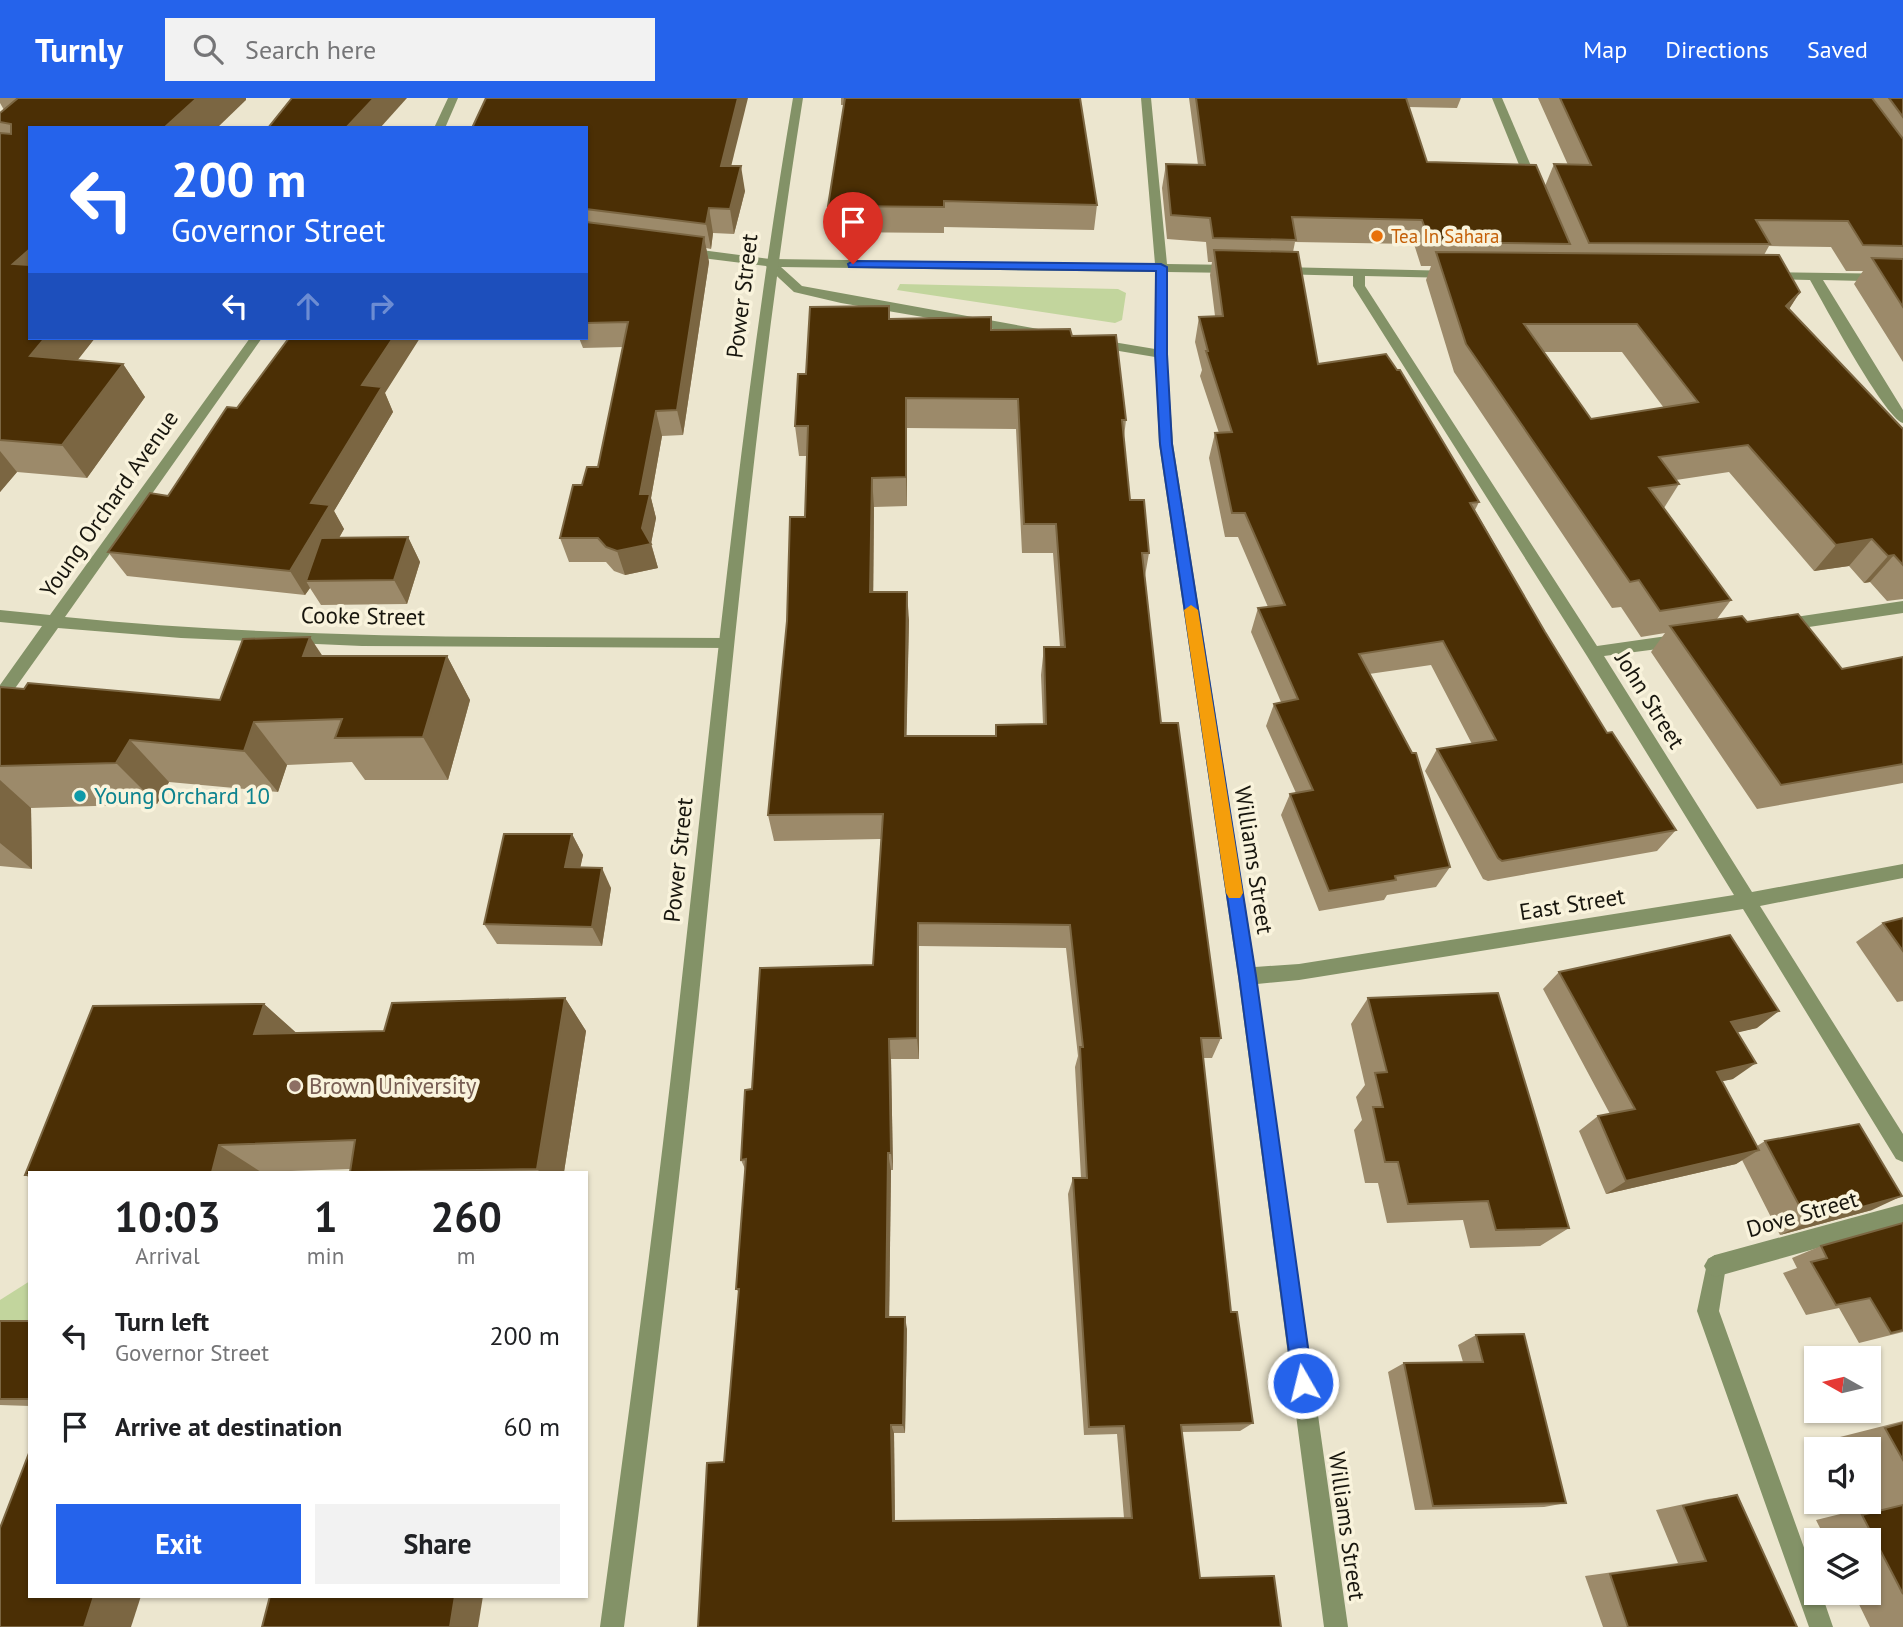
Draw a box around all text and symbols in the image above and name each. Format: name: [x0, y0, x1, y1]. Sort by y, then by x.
search box: [165, 18, 655, 81]
text: Turnly: [35, 28, 123, 71]
icon: search: [189, 30, 227, 68]
text: Search here: [245, 33, 376, 66]
text: Map: [1583, 34, 1627, 65]
text: Directions: [1665, 34, 1769, 65]
text: Saved: [1807, 34, 1868, 65]
text: 200 m: [171, 147, 306, 211]
icon: left: [56, 154, 147, 245]
pin: [823, 192, 883, 264]
icon: arrive: [834, 203, 872, 241]
text: Governor Street: [171, 209, 385, 251]
place label: Tea In Sahara: [1391, 224, 1499, 248]
marker: Tea In Sahara: [1369, 228, 1385, 244]
street label: Power Street: [719, 232, 764, 360]
icon: left: [216, 287, 254, 325]
icon: ahead: [289, 287, 327, 325]
icon: right: [362, 287, 400, 325]
street label: Young Orchard Avenue: [33, 404, 184, 603]
street label: Cooke Street: [301, 600, 426, 631]
street label: John Street: [1609, 645, 1692, 754]
place label: Young Orchard 10: [94, 781, 270, 810]
street label: Williams Street: [1228, 784, 1281, 936]
marker: Young Orchard 10: [72, 788, 88, 804]
street label: Power Street: [657, 796, 698, 924]
street label: East Street: [1517, 881, 1627, 926]
place label: Brown University: [309, 1071, 477, 1100]
marker: Brown University: [287, 1078, 303, 1094]
street label: Dove Street: [1743, 1184, 1861, 1243]
text: 10:03: [114, 1189, 221, 1244]
text: 1: [314, 1189, 337, 1244]
text: 260: [430, 1189, 502, 1244]
text: Arrival: [135, 1241, 200, 1270]
text: min: [307, 1241, 344, 1270]
text: m: [457, 1241, 475, 1270]
text: Turn left: [115, 1305, 209, 1338]
icon: left: [56, 1317, 94, 1355]
text: 200 m: [489, 1319, 560, 1352]
text: Governor Street: [115, 1338, 269, 1367]
position arrow: [1266, 1346, 1340, 1420]
north arrow: [1804, 1346, 1881, 1423]
map controls: [1804, 1346, 1881, 1605]
icon: arrive: [56, 1408, 94, 1446]
text: Arrive at destination: [115, 1410, 342, 1443]
text: 60 m: [504, 1410, 560, 1443]
button: sound: [1804, 1437, 1881, 1514]
street label: Williams Street: [1323, 1450, 1372, 1602]
button: Exit: [56, 1504, 301, 1584]
button: Share: [315, 1504, 560, 1584]
button: layers: [1804, 1528, 1881, 1605]

